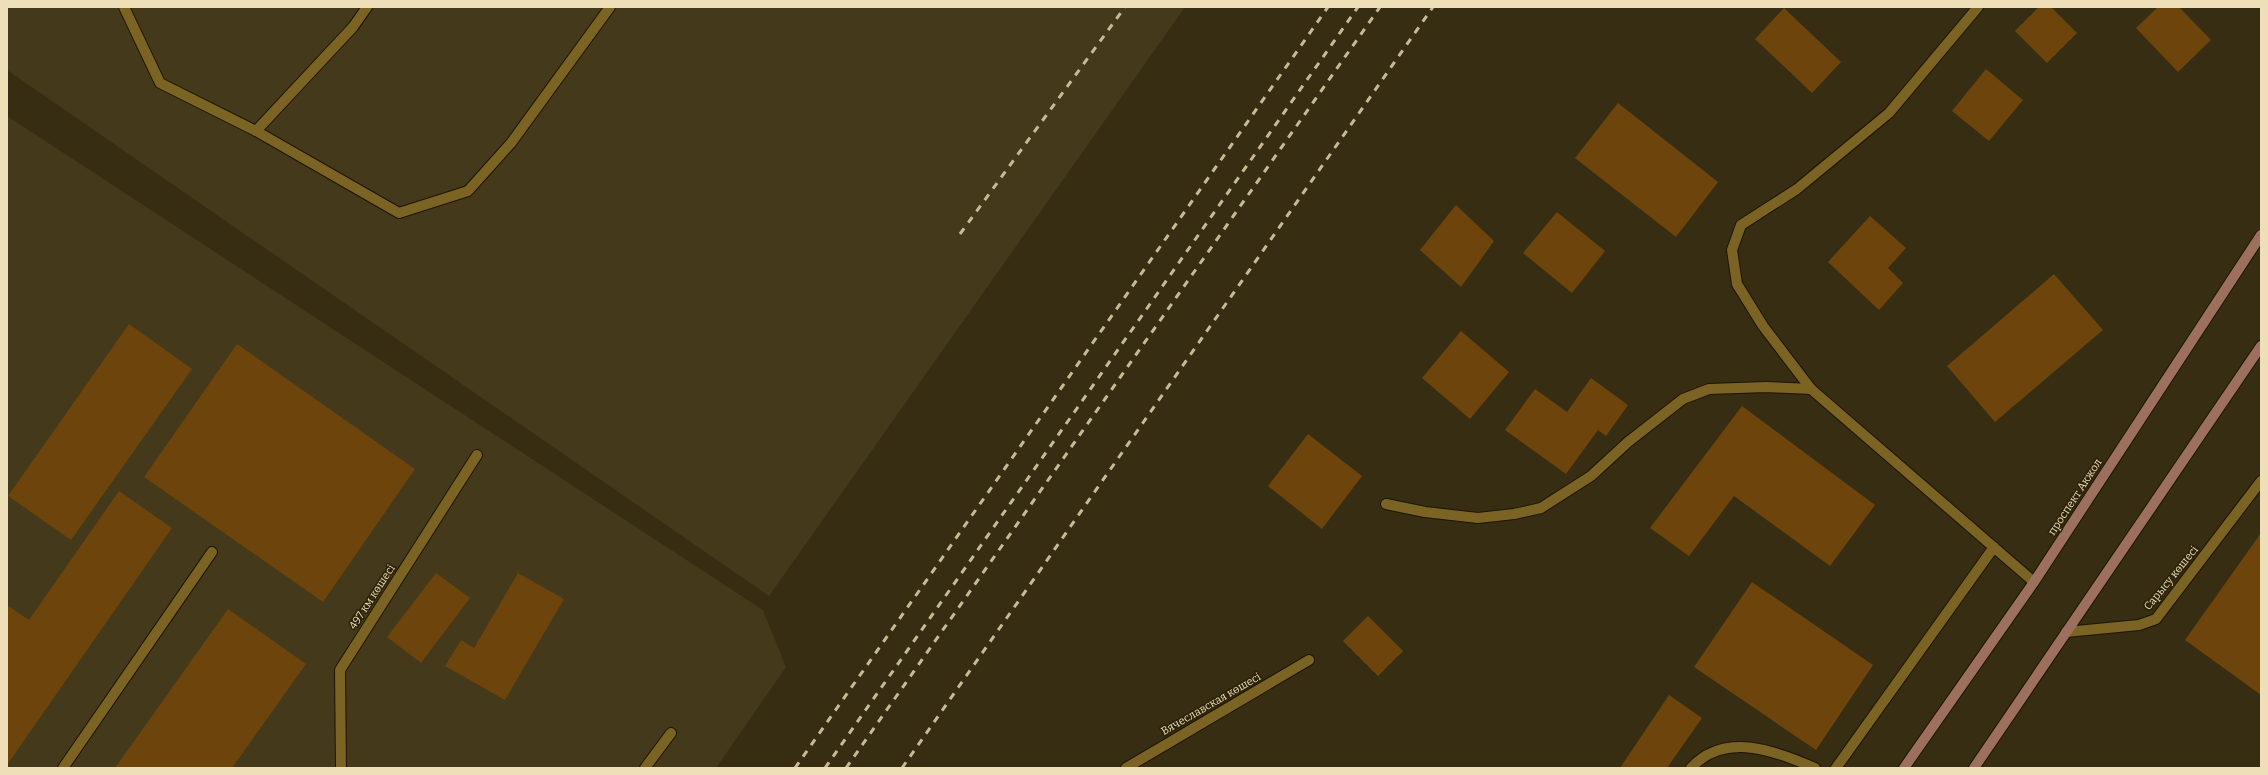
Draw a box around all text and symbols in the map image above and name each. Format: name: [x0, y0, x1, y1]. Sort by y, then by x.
street label: проспект Акжол: [2045, 456, 2105, 538]
street label: Сарысу көшесі: [2141, 543, 2201, 613]
street label: 497 км көшесі: [346, 562, 398, 632]
street label: Вячеславская көшесі: [1159, 670, 1264, 738]

